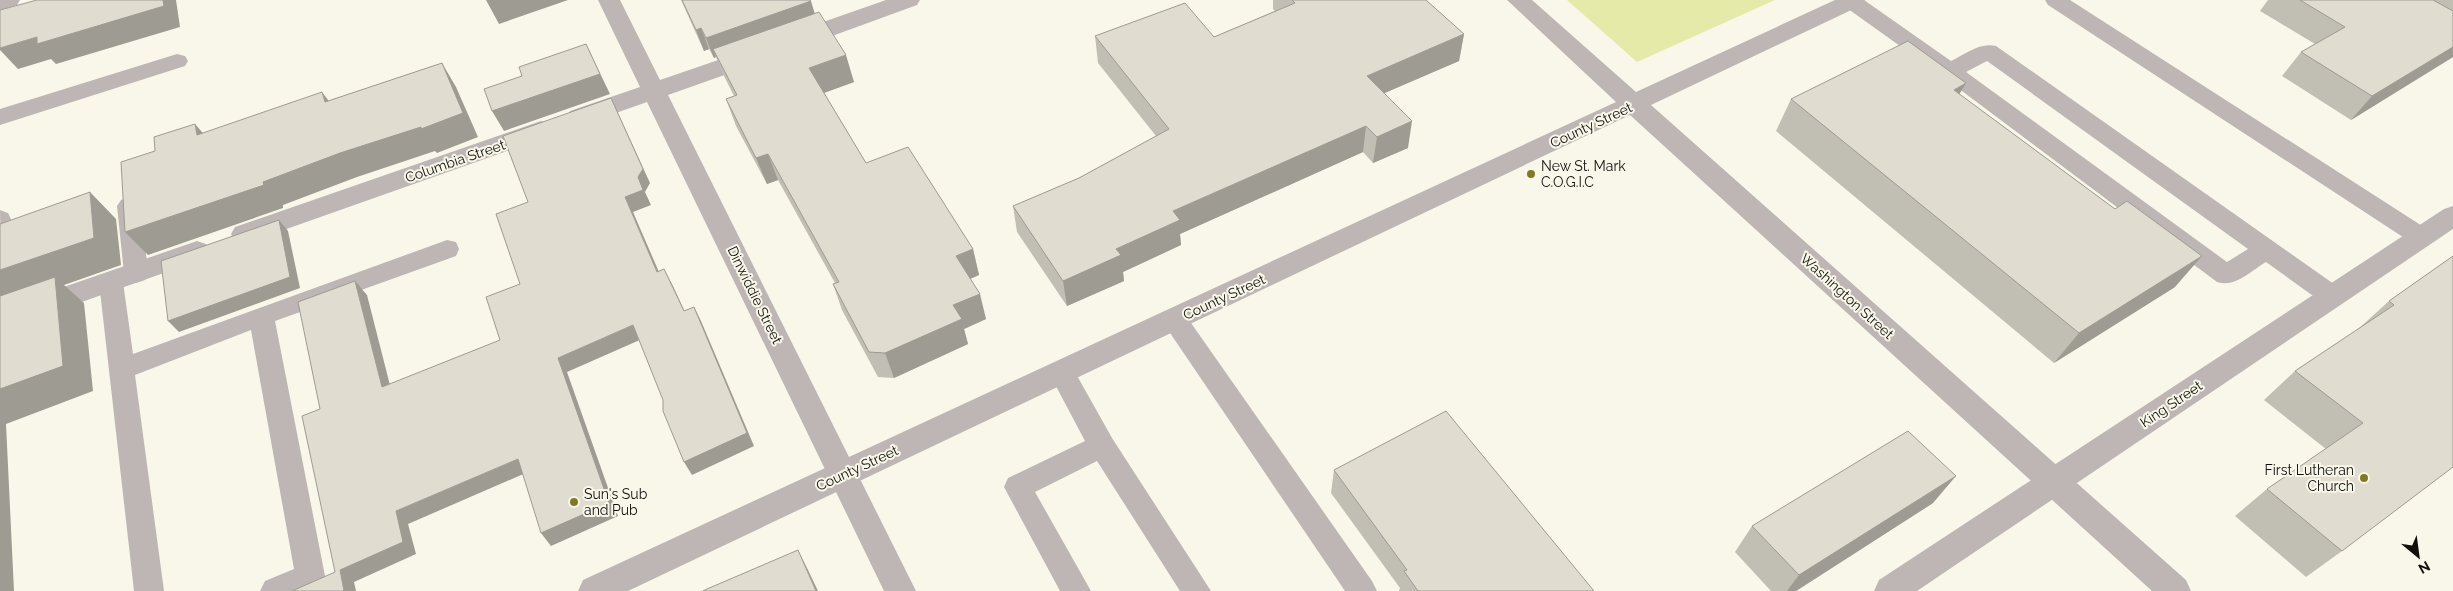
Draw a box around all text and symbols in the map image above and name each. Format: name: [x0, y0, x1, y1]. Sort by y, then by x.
street label: County Street: [1547, 99, 1635, 151]
street label: Columbia Street: [403, 136, 507, 186]
place label: New St. Mark C.O.G.I.C: [1541, 158, 1626, 190]
marker: New St. Mark C.O.G.I.C: [1525, 168, 1537, 180]
street label: Dinwiddie Street: [724, 244, 786, 347]
street label: Washington Street: [1797, 250, 1897, 342]
street label: County Street: [1180, 271, 1268, 323]
street label: King Street: [2137, 377, 2205, 431]
street label: County Street: [813, 442, 901, 494]
place label: First Lutheran Church: [2265, 462, 2354, 494]
marker: First Lutheran Church: [2358, 472, 2370, 484]
place label: Sun's Sub and Pub: [584, 486, 648, 518]
marker: Sun's Sub and Pub: [568, 496, 580, 508]
north arrow: [2393, 531, 2443, 581]
text: N: [2416, 558, 2433, 577]

